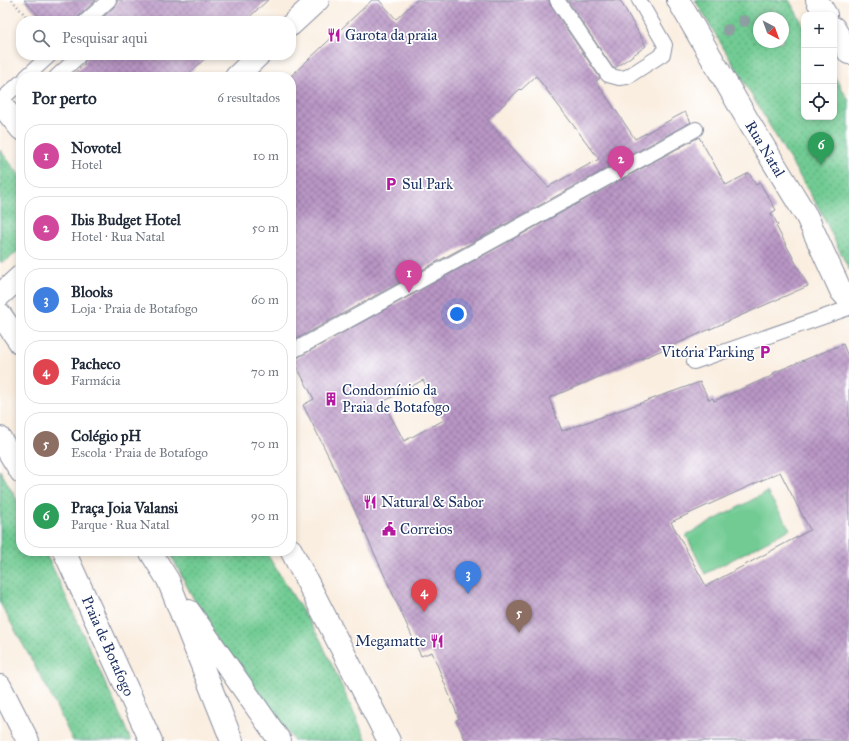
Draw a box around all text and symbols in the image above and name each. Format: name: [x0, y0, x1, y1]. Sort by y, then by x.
north arrow: [753, 12, 789, 48]
map controls: [801, 12, 837, 120]
button: +: [801, 12, 837, 48]
search box: [16, 16, 296, 60]
place label: Garota da praia: [345, 26, 438, 44]
icon: search: [30, 27, 52, 49]
restaurant icon: Garota da praia: [326, 27, 342, 43]
text: Pesquisar aqui: [62, 29, 148, 47]
button: −: [801, 48, 837, 84]
button: locate: [801, 84, 837, 120]
text: Por perto: [32, 88, 97, 109]
text: 6 resultados: [217, 90, 280, 106]
street label: Rua Natal: [741, 118, 789, 181]
pin: 6: [808, 132, 834, 165]
text: Novotel: [71, 139, 121, 157]
pin: 2: [608, 146, 634, 179]
text: 1: [43, 148, 49, 164]
text: 10 m: [253, 148, 279, 164]
text: Hotel: [71, 157, 102, 173]
place label: Sul Park: [402, 175, 453, 193]
parking icon: Sul Park: [383, 176, 399, 192]
text: Ibis Budget Hotel: [71, 211, 181, 229]
text: 2: [43, 220, 49, 236]
text: 50 m: [252, 220, 279, 236]
text: Hotel · Rua Natal: [71, 229, 165, 245]
pin: 1: [396, 260, 422, 293]
text: Blooks: [71, 283, 113, 301]
text: 3: [43, 292, 49, 308]
text: 60 m: [251, 292, 279, 308]
text: Loja · Praia de Botafogo: [71, 301, 198, 317]
your location: [447, 304, 467, 324]
place label: Vitória Parking: [660, 343, 755, 361]
parking icon: Vitória Parking: [757, 344, 773, 360]
text: Pacheco: [71, 355, 121, 373]
text: 4: [42, 364, 50, 380]
text: 70 m: [251, 364, 279, 380]
text: Farmácia: [71, 373, 121, 389]
place label: Condomínio da Praia de Botafogo: [342, 381, 450, 416]
building icon: Condomínio da Praia de Botafogo: [323, 391, 339, 407]
text: Colégio pH: [71, 427, 141, 445]
text: 5: [43, 436, 49, 452]
text: 70 m: [251, 436, 279, 452]
text: Escola · Praia de Botafogo: [71, 445, 208, 461]
place label: Natural & Sabor: [381, 493, 484, 511]
restaurant icon: Natural & Sabor: [362, 494, 378, 510]
text: Praça Joia Valansi: [71, 499, 178, 517]
text: 6: [43, 508, 49, 524]
text: 90 m: [251, 508, 279, 524]
text: Parque · Rua Natal: [71, 517, 170, 533]
place label: Correios: [400, 520, 452, 538]
public building icon: Correios: [381, 521, 397, 537]
pin: 3: [455, 561, 481, 594]
pin: 4: [411, 579, 437, 612]
street label: Praia de Botafogo: [78, 593, 138, 699]
pin: 5: [506, 600, 532, 633]
place label: Megamatte: [355, 632, 426, 650]
restaurant icon: Megamatte: [429, 633, 445, 649]

